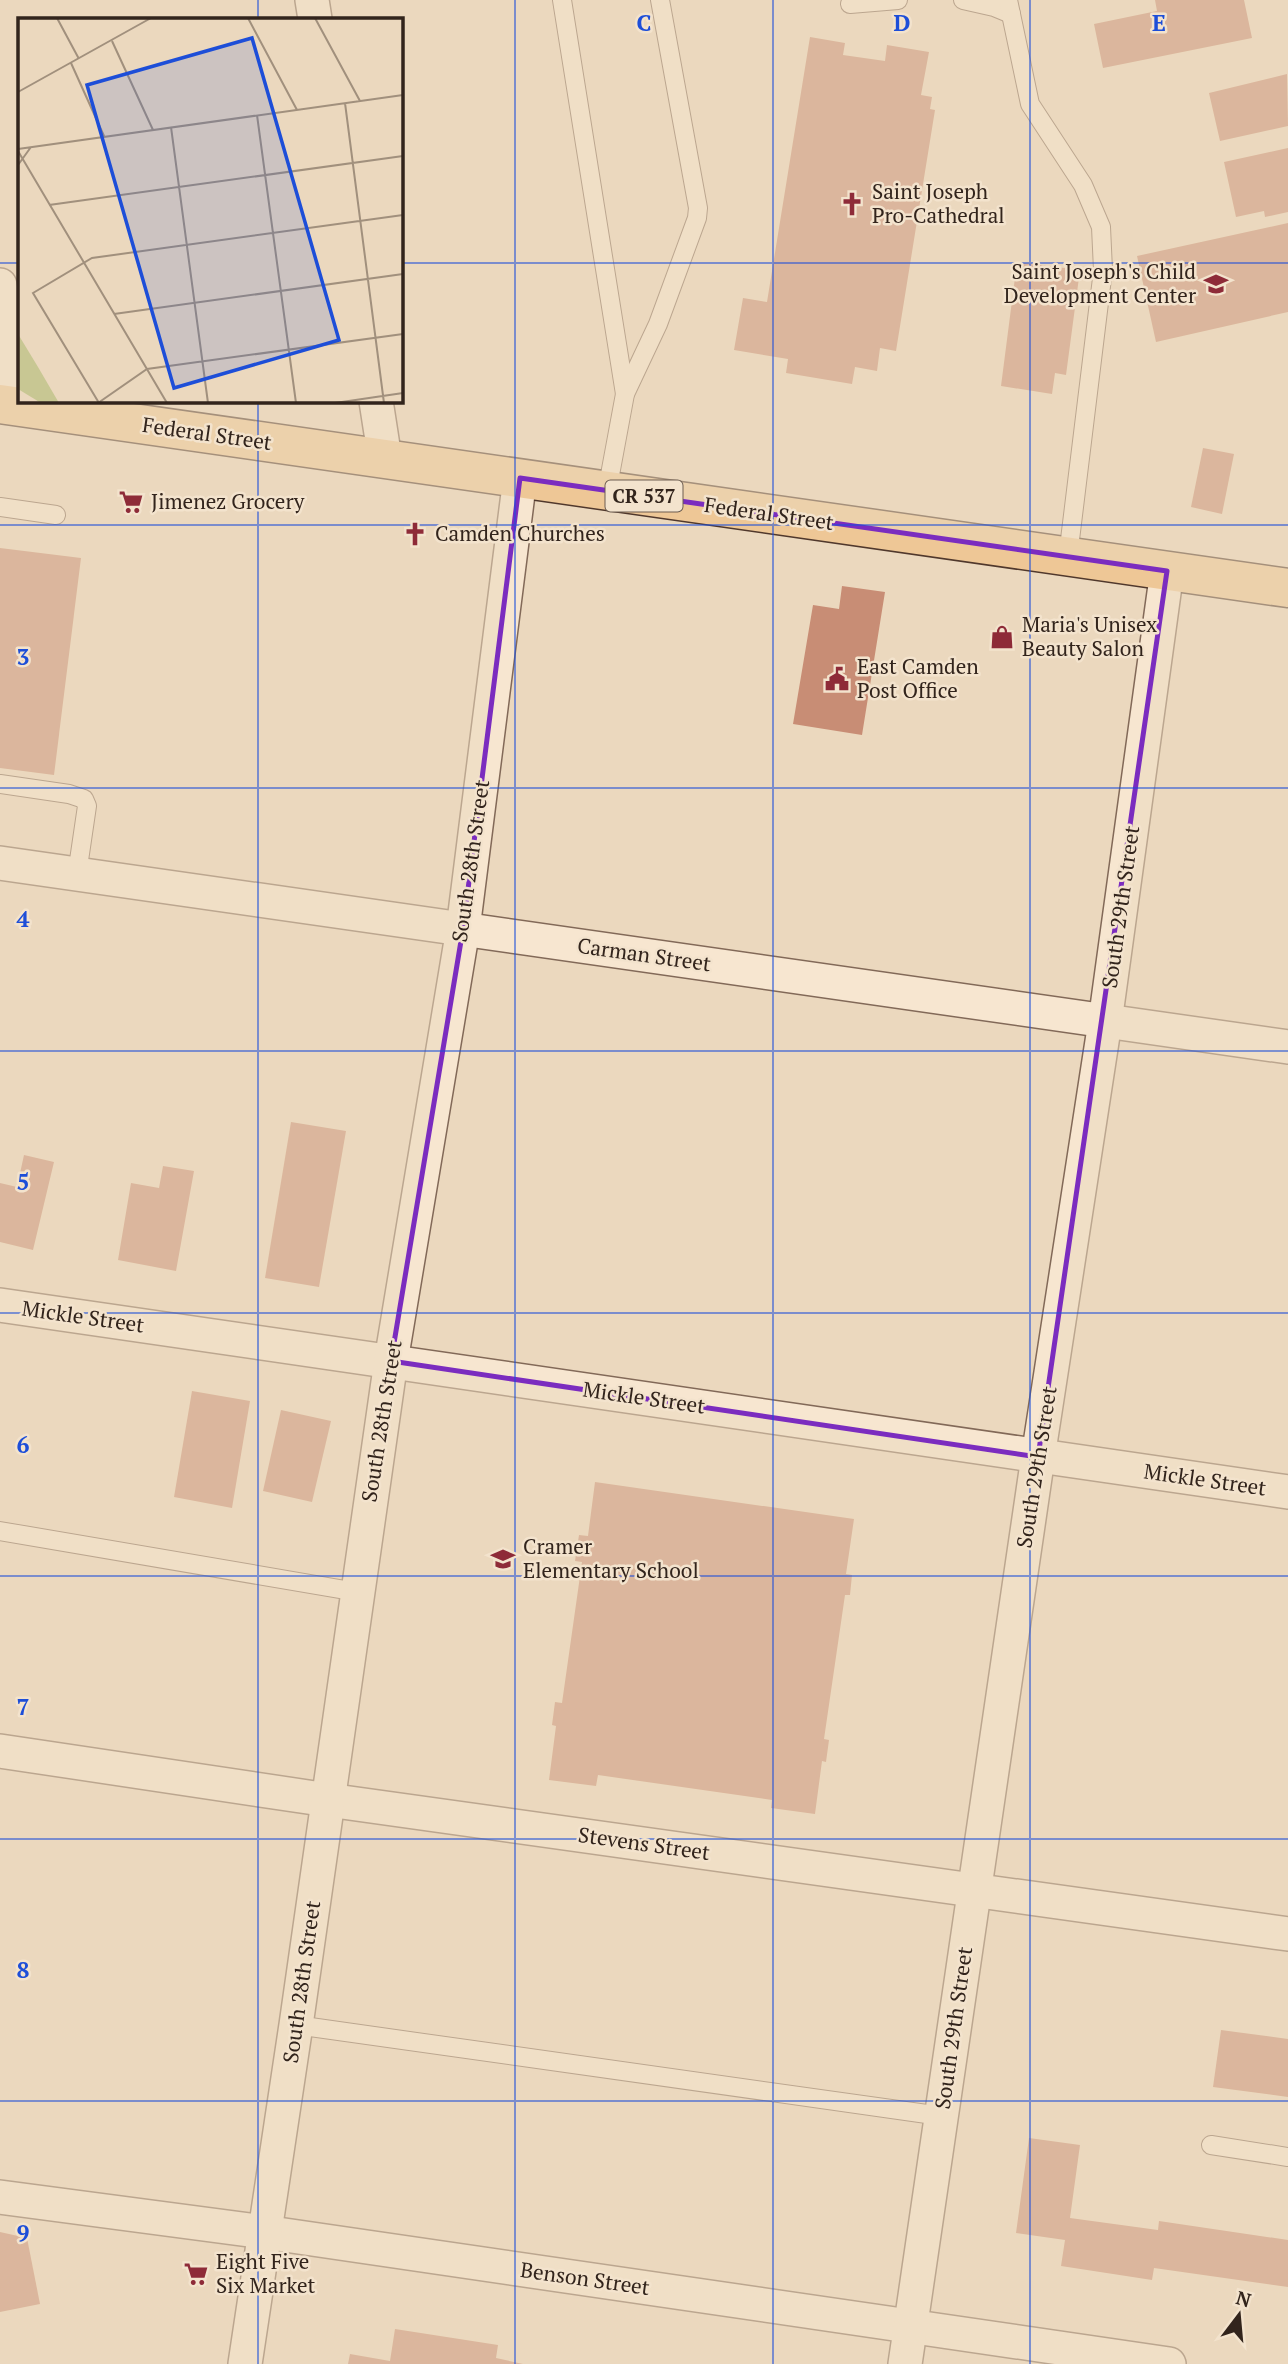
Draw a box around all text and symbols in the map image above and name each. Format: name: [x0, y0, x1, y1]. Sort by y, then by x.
text: C: [637, 7, 652, 38]
text: D: [894, 7, 911, 38]
text: E: [1152, 7, 1166, 38]
inset map: [18, 18, 402, 402]
place label: Saint Joseph Pro-Cathedral: [872, 177, 1005, 229]
church icon: Saint Joseph Pro-Cathedral: [838, 190, 866, 218]
place label: Saint Joseph's Child Development Center: [1004, 257, 1196, 309]
school or university icon: Saint Joseph's Child Development Center: [1202, 270, 1230, 298]
street label: Federal Street: [141, 410, 274, 456]
road number: CR 537: [606, 481, 682, 512]
place label: Jimenez Grocery: [151, 487, 305, 515]
supermarket icon: Jimenez Grocery: [117, 488, 145, 516]
street label: Federal Street: [703, 490, 836, 536]
place label: Camden Churches: [435, 519, 605, 547]
church icon: Camden Churches: [401, 520, 429, 548]
place label: Maria's Unisex Beauty Salon: [1022, 610, 1157, 662]
shop icon: Maria's Unisex Beauty Salon: [988, 623, 1016, 651]
text: 3: [17, 641, 30, 672]
place label: East Camden Post Office: [857, 652, 979, 704]
public building icon: East Camden Post Office: [823, 665, 851, 693]
street label: South 28th Street: [445, 778, 495, 944]
street label: South 29th Street: [1095, 824, 1145, 990]
text: 4: [17, 903, 30, 934]
street label: Carman Street: [576, 931, 713, 977]
text: 5: [17, 1166, 30, 1197]
street label: Mickle Street: [20, 1294, 146, 1338]
street label: South 28th Street: [354, 1338, 408, 1504]
street label: Mickle Street: [581, 1375, 707, 1419]
street label: South 29th Street: [1009, 1384, 1063, 1550]
text: 6: [17, 1429, 30, 1460]
street label: Mickle Street: [1142, 1457, 1268, 1501]
place label: Cramer Elementary School: [523, 1532, 699, 1584]
school or university icon: Cramer Elementary School: [489, 1545, 517, 1573]
text: 7: [17, 1691, 30, 1722]
street label: Stevens Street: [576, 1820, 712, 1866]
street label: South 28th Street: [276, 1899, 326, 2065]
street label: South 29th Street: [928, 1945, 978, 2111]
text: 8: [17, 1954, 30, 1985]
text: 9: [17, 2217, 30, 2248]
place label: Eight Five Six Market: [216, 2247, 316, 2299]
street label: Benson Street: [519, 2255, 652, 2301]
supermarket icon: Eight Five Six Market: [182, 2260, 210, 2288]
north arrow: [1204, 2280, 1274, 2350]
text: N: [1233, 2284, 1255, 2312]

